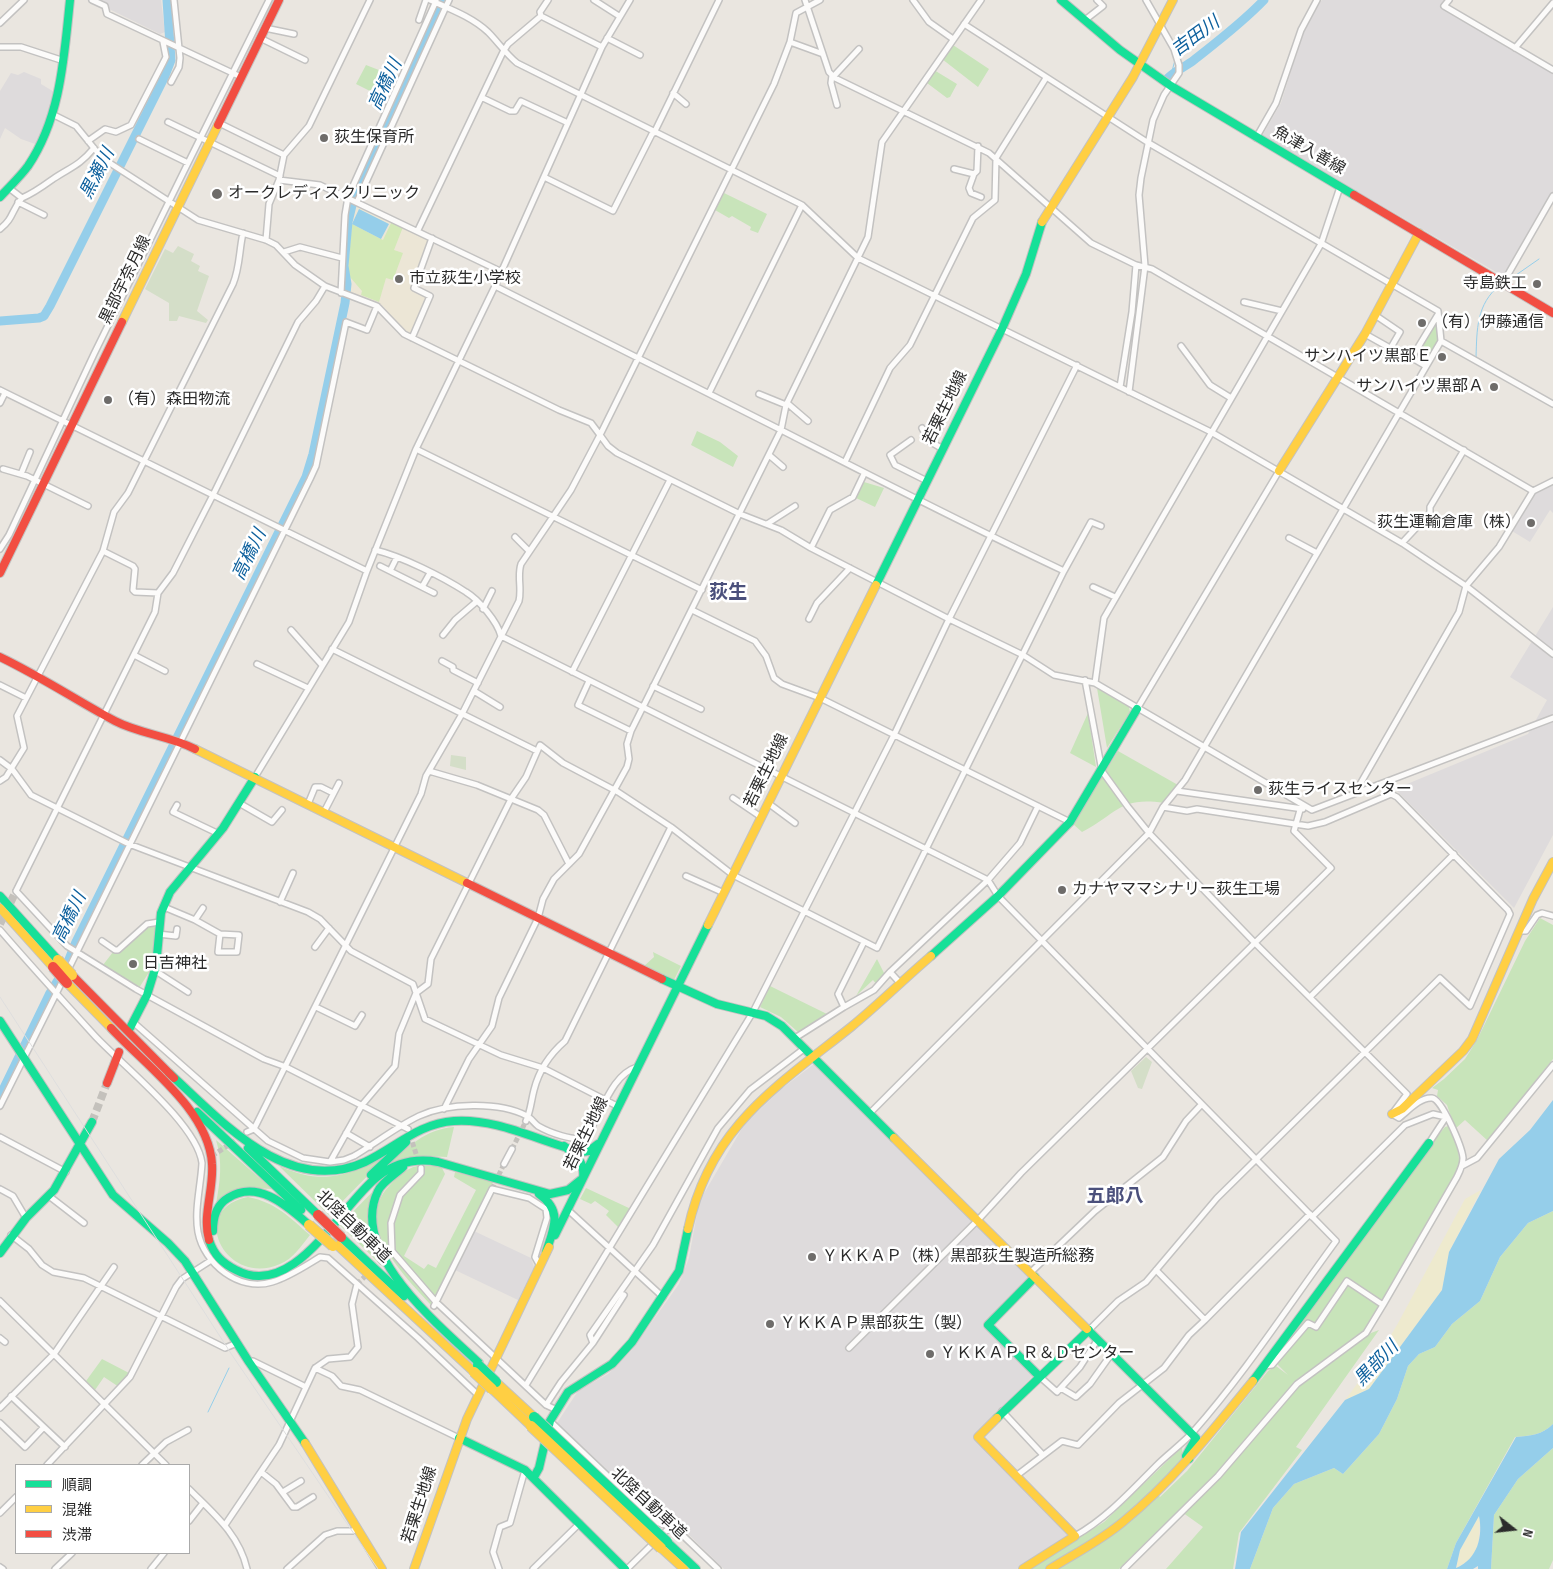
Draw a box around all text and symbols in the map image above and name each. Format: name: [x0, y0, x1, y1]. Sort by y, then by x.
water label: 吉田川: [1168, 12, 1224, 62]
water label: 高橋川: [365, 56, 407, 114]
street label: 魚津入善線: [1270, 123, 1348, 179]
place label: 荻生保育所: [334, 128, 414, 148]
marker: 荻生保育所: [318, 132, 330, 144]
water label: 黒瀬川: [76, 145, 120, 203]
place label: オークレディスクリニック: [228, 184, 420, 204]
marker: オークレディスクリニック: [210, 187, 224, 201]
street label: 黒部宇奈月線: [96, 233, 156, 327]
place label: 市立荻生小学校: [409, 269, 521, 289]
marker: 市立荻生小学校: [393, 273, 405, 285]
place label: 寺島鉄工: [1463, 274, 1527, 294]
marker: 寺島鉄工: [1531, 278, 1543, 290]
place label: （有）伊藤通信: [1432, 313, 1544, 333]
marker: （有）伊藤通信: [1416, 317, 1428, 329]
place label: サンハイツ黒部Ｅ: [1304, 347, 1432, 367]
marker: サンハイツ黒部Ｅ: [1436, 351, 1448, 363]
street label: 若栗生地線: [920, 368, 972, 448]
place label: サンハイツ黒部Ａ: [1356, 377, 1484, 397]
marker: サンハイツ黒部Ａ: [1488, 381, 1500, 393]
place label: （有）森田物流: [118, 390, 230, 410]
marker: （有）森田物流: [102, 394, 114, 406]
place label: 荻生運輸倉庫（株）: [1377, 513, 1521, 533]
marker: 荻生運輸倉庫（株）: [1525, 517, 1537, 529]
water label: 高橋川: [228, 526, 272, 584]
district label: 荻生: [709, 582, 747, 604]
street label: 若栗生地線: [741, 731, 793, 811]
place label: 荻生ライスセンター: [1268, 780, 1412, 800]
marker: 荻生ライスセンター: [1252, 784, 1264, 796]
place label: カナヤママシナリー荻生工場: [1072, 880, 1280, 900]
marker: カナヤママシナリー荻生工場: [1056, 884, 1068, 896]
water label: 高橋川: [48, 889, 92, 947]
place label: 日吉神社: [143, 954, 207, 974]
marker: 日吉神社: [127, 958, 139, 970]
street label: 若栗生地線: [561, 1094, 613, 1174]
district label: 五郎八: [1087, 1186, 1143, 1208]
street label: 北陸自動車道: [312, 1187, 394, 1267]
place label: ＹＫＫＡＰ（株）黒部荻生製造所総務: [822, 1247, 1094, 1267]
marker: ＹＫＫＡＰ（株）黒部荻生製造所総務: [806, 1251, 818, 1263]
place label: ＹＫＫＡＰ黒部荻生（製）: [780, 1314, 972, 1334]
marker: ＹＫＫＡＰ黒部荻生（製）: [764, 1318, 776, 1330]
water label: 黒部川: [1350, 1337, 1404, 1391]
place label: ＹＫＫＡＰ Ｒ＆Ｄセンター: [940, 1344, 1135, 1364]
marker: ＹＫＫＡＰ Ｒ＆Ｄセンター: [924, 1348, 936, 1360]
legend: [15, 1464, 190, 1554]
street label: 若栗生地線: [399, 1464, 441, 1546]
street label: 北陸自動車道: [606, 1464, 690, 1544]
text: 順調: [62, 1476, 92, 1495]
text: 混雑: [62, 1501, 92, 1520]
north arrow: [1488, 1504, 1538, 1554]
text: 渋滞: [62, 1526, 92, 1545]
text: N: [1519, 1527, 1537, 1539]

